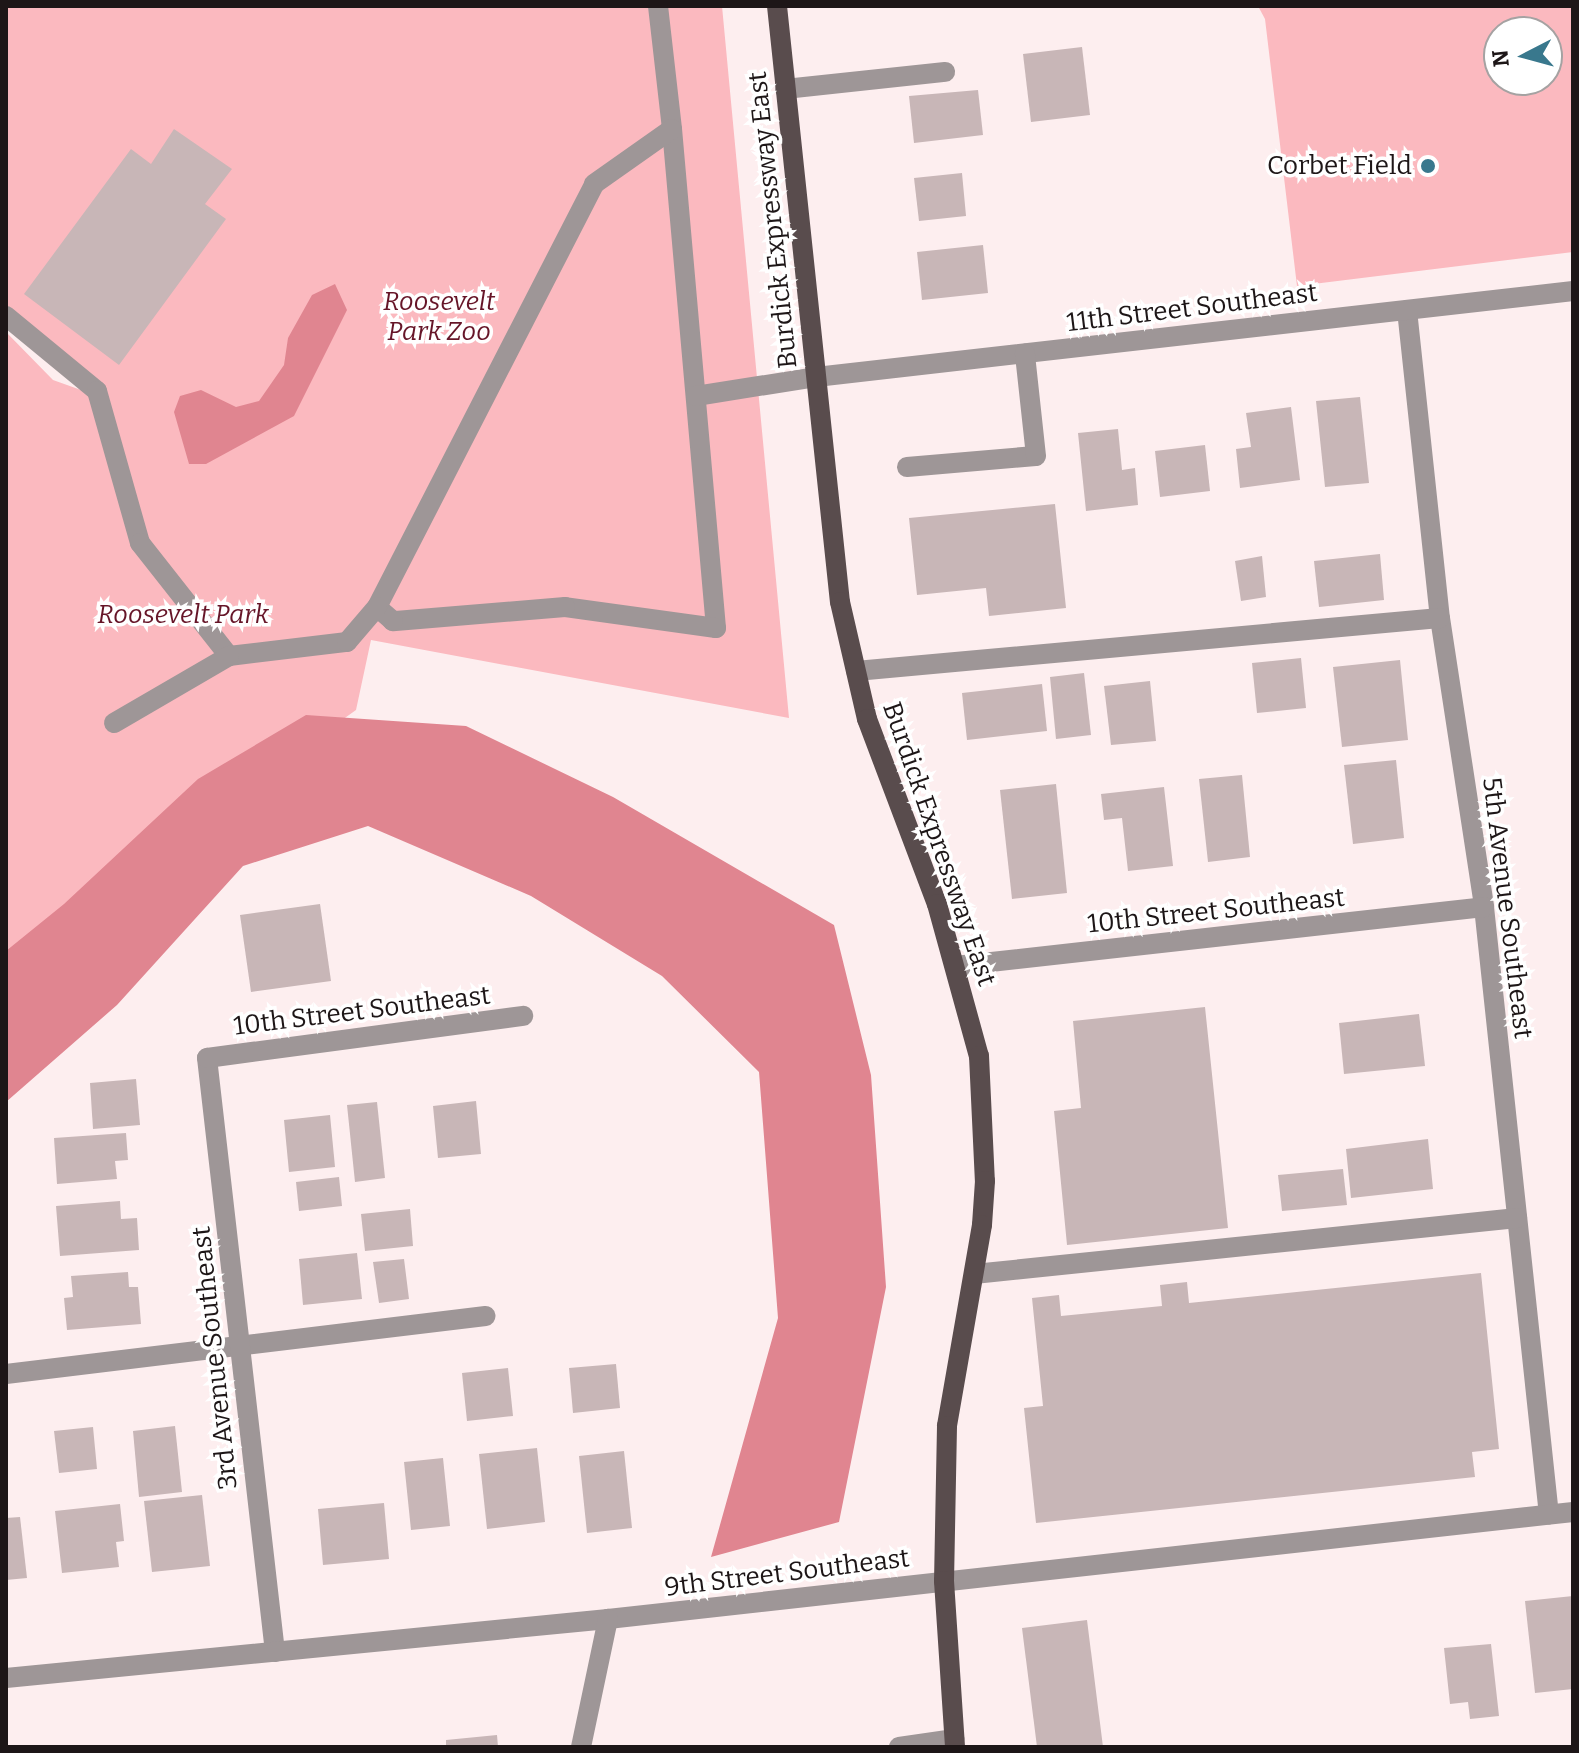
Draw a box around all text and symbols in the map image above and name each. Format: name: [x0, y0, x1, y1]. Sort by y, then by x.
north arrow: [1483, 16, 1563, 96]
text: N: [1486, 49, 1515, 68]
street label: Burdick Expressway East: [742, 70, 804, 370]
place label: Corbet Field: [1267, 150, 1412, 182]
marker: Corbet Field: [1419, 157, 1437, 175]
street label: 11th Street Southeast: [1065, 277, 1319, 339]
park label: Roosevelt Park Zoo: [383, 286, 495, 348]
park label: Roosevelt Park: [97, 599, 269, 631]
street label: Burdick Expressway East: [876, 698, 1002, 990]
street label: 5th Avenue Southeast: [1475, 776, 1539, 1040]
street label: 10th Street Southeast: [1086, 882, 1346, 940]
street label: 10th Street Southeast: [232, 980, 492, 1042]
street label: 3rd Avenue Southeast: [186, 1225, 244, 1491]
street label: 9th Street Southeast: [663, 1543, 911, 1603]

